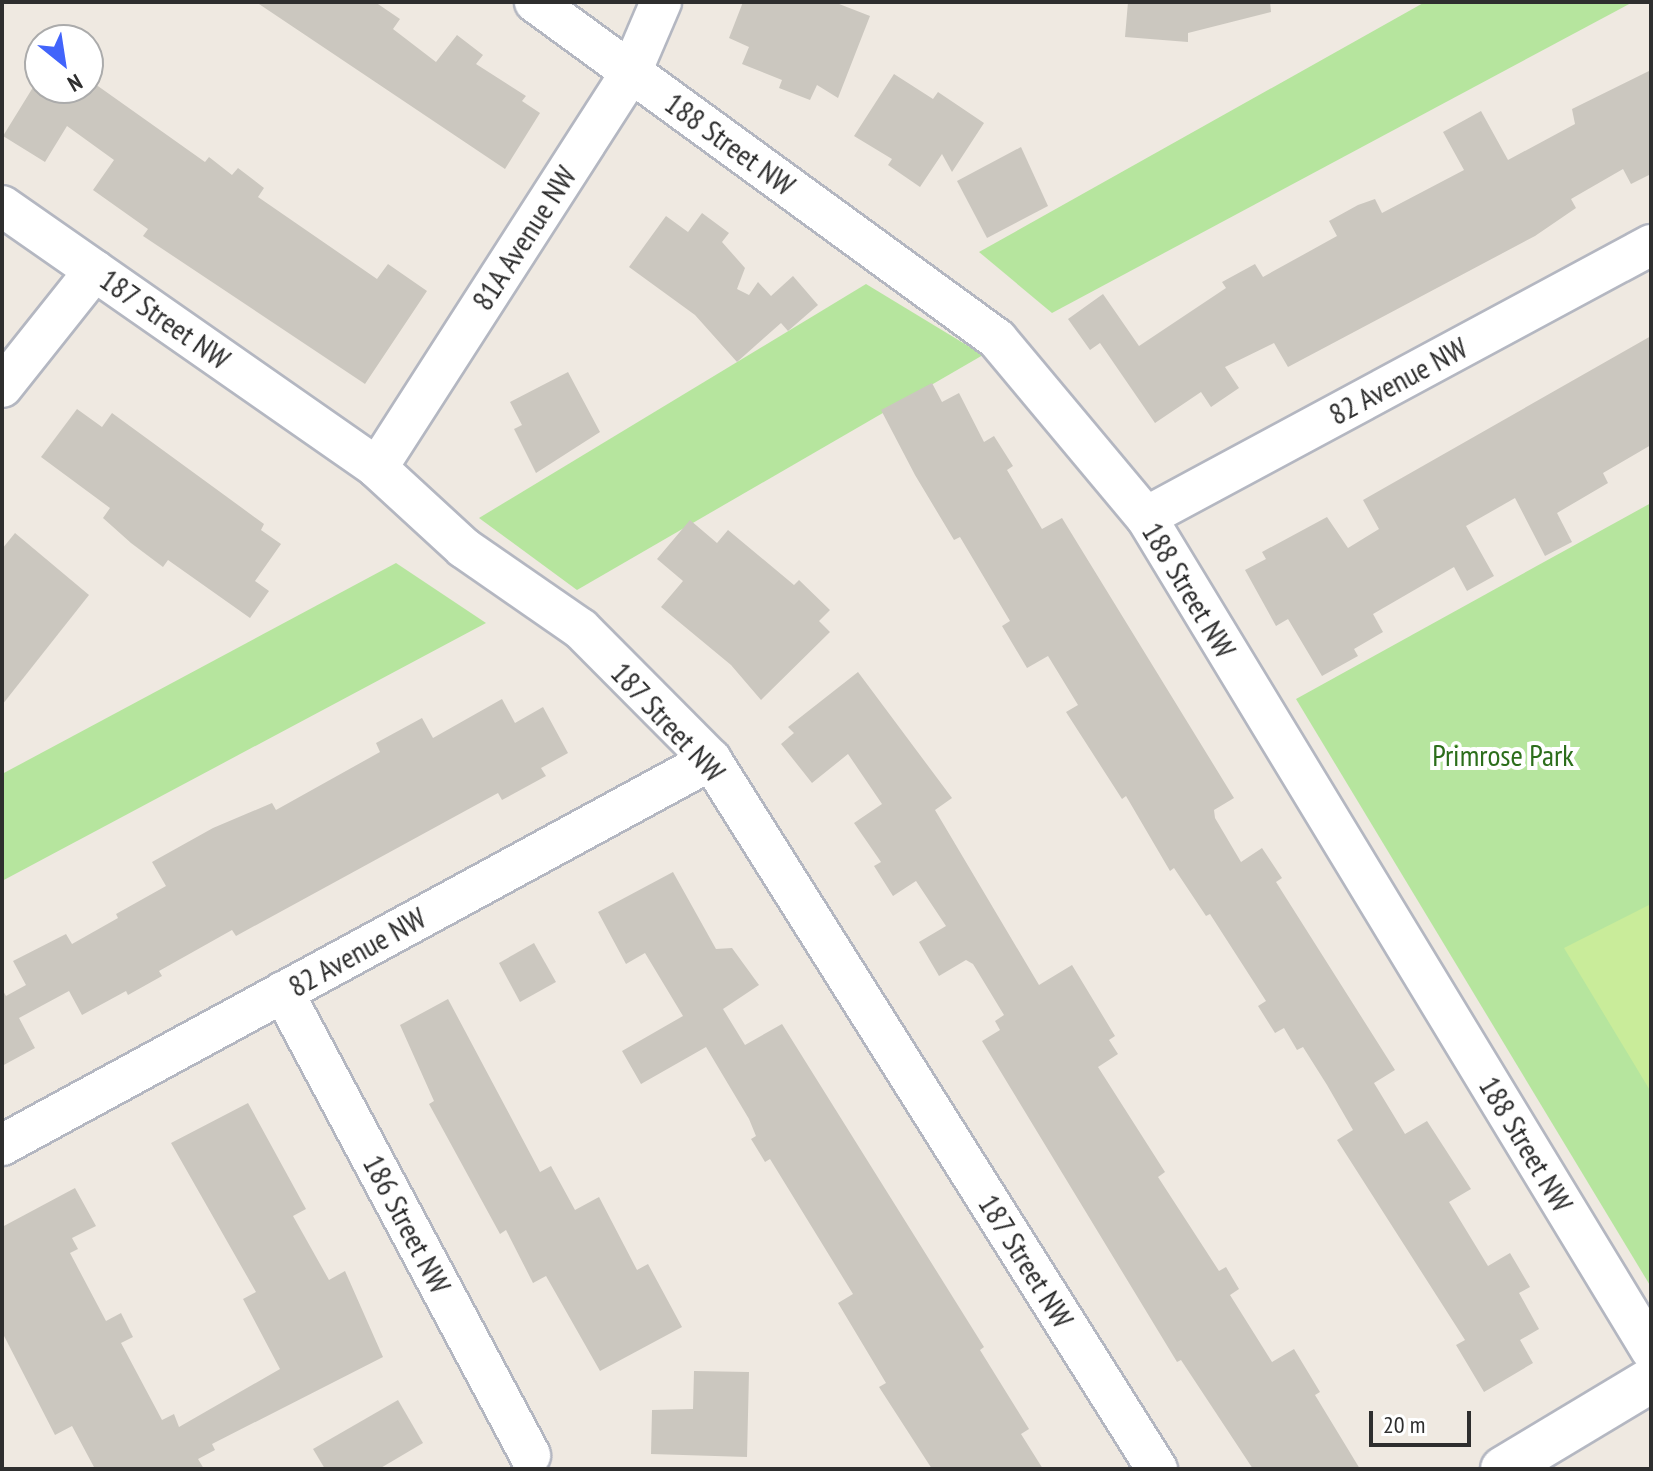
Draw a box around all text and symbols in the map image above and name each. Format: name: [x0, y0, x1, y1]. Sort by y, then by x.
north arrow: [24, 24, 104, 104]
text: N: [63, 68, 87, 98]
street label: 188 Street NW: [658, 85, 802, 203]
street label: 81A Avenue NW: [464, 159, 584, 317]
street label: 187 Street NW: [93, 261, 237, 377]
street label: 82 Avenue NW: [1322, 329, 1474, 433]
street label: 188 Street NW: [1135, 516, 1243, 664]
street label: 187 Street NW: [603, 654, 733, 790]
park label: Primrose Park: [1432, 737, 1574, 773]
street label: 82 Avenue NW: [282, 899, 432, 1005]
street label: 188 Street NW: [1472, 1070, 1580, 1218]
street label: 186 Street NW: [356, 1149, 458, 1299]
street label: 187 Street NW: [971, 1187, 1081, 1335]
scale bar: [1373, 1395, 1475, 1445]
text: 20 m: [1383, 1409, 1425, 1440]

